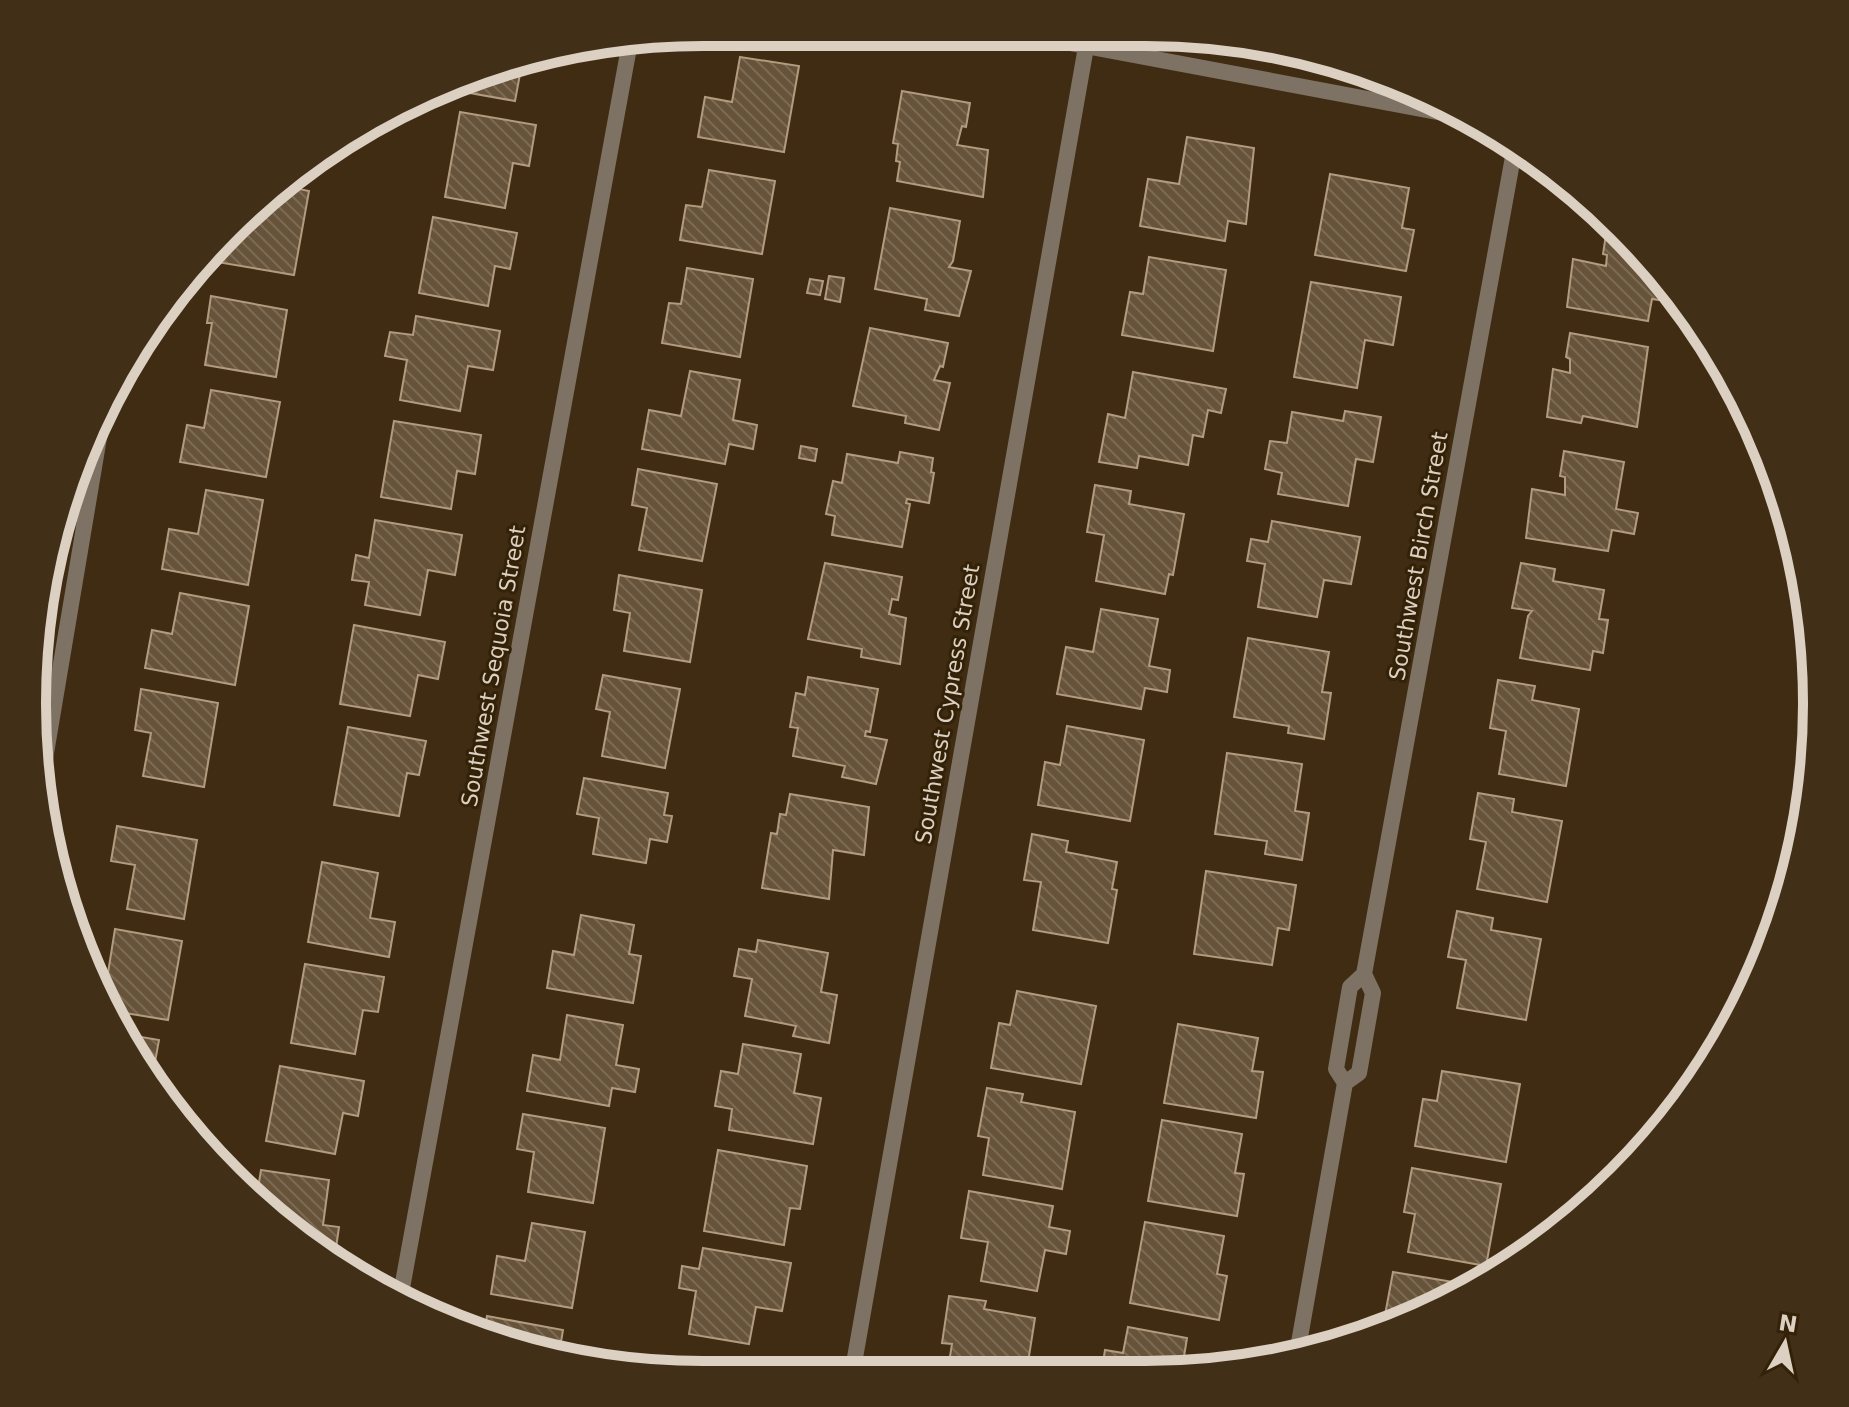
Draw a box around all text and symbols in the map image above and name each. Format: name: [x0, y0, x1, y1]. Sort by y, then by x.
street label: Southwest Birch Street: [1384, 429, 1453, 682]
street label: Southwest Sequoia Street: [456, 523, 531, 809]
street label: Southwest Cypress Street: [911, 562, 985, 846]
north arrow: [1745, 1303, 1825, 1383]
text: N: [1777, 1310, 1799, 1338]

